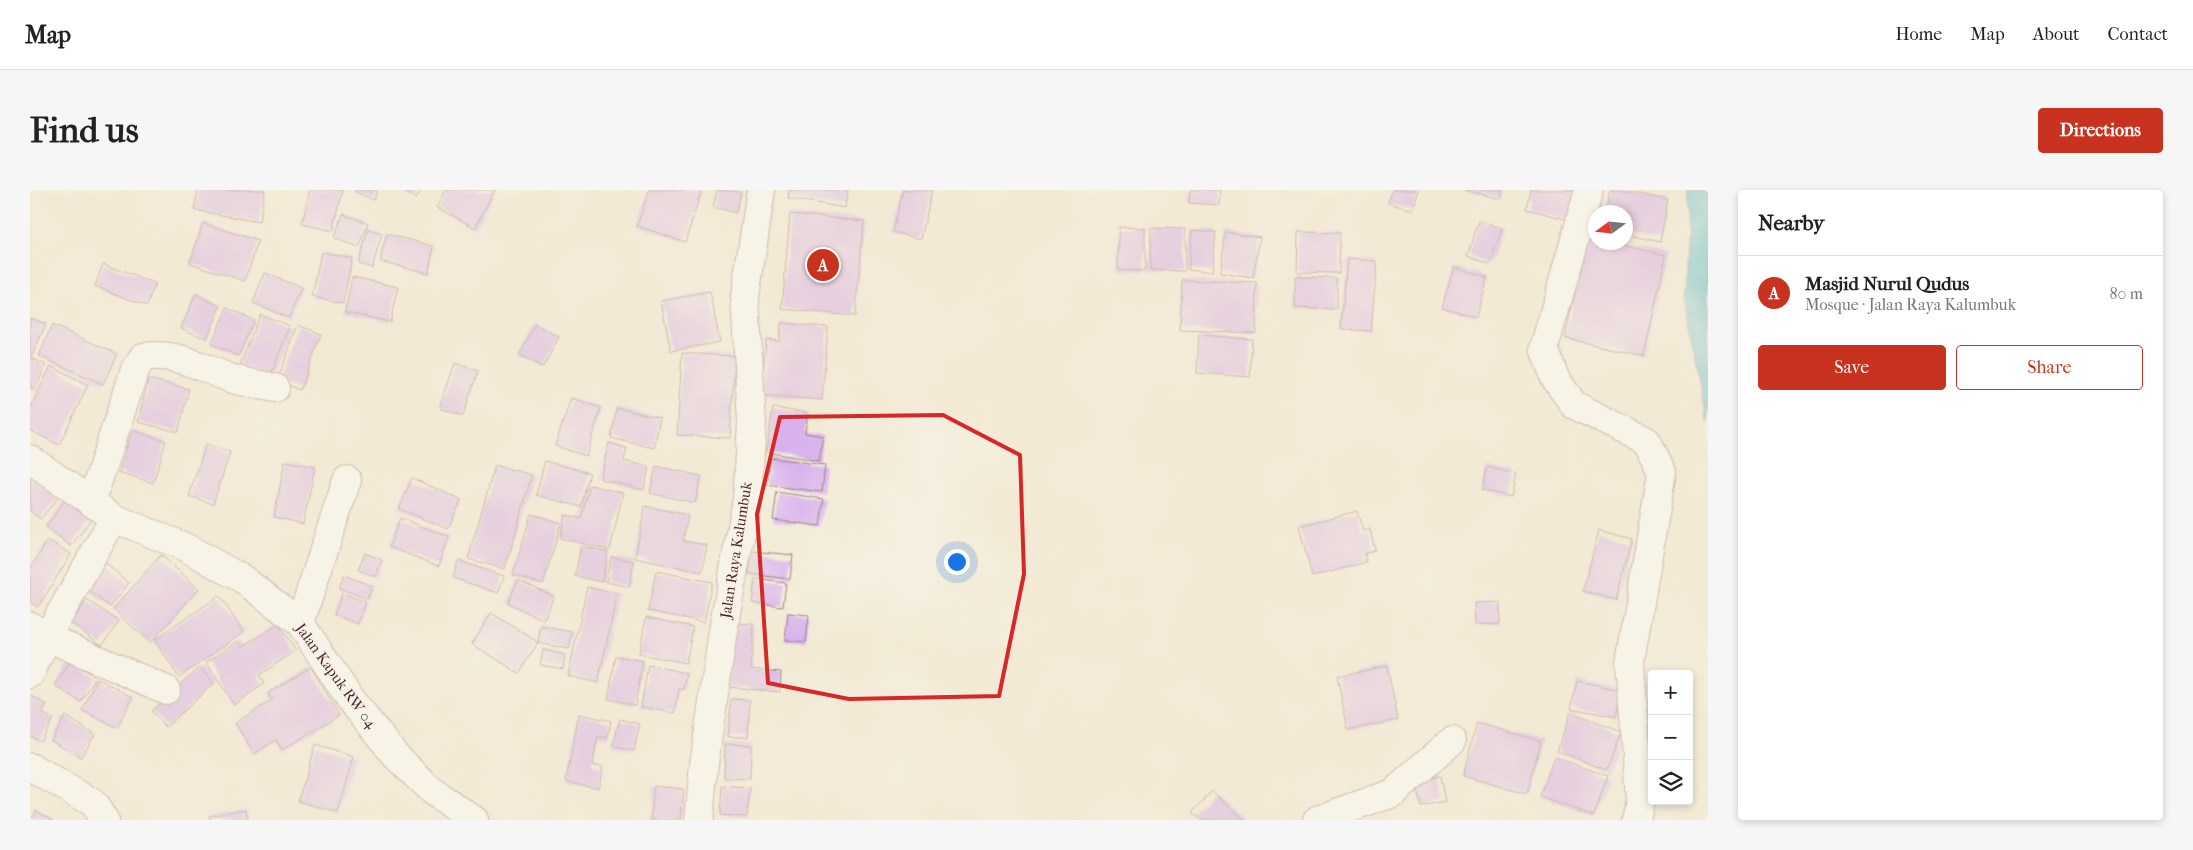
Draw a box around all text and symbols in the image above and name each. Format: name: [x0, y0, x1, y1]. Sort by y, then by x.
text: Map: [25, 21, 71, 49]
text: Home: [1895, 24, 1942, 45]
text: Map: [1970, 24, 2005, 45]
text: About: [2033, 24, 2079, 45]
text: Contact: [2107, 24, 2168, 45]
button: Directions: [2038, 108, 2163, 153]
text: Find us: [30, 110, 139, 151]
north arrow: [1588, 205, 1633, 250]
text: Nearby: [1758, 211, 1824, 235]
pin: A: [807, 246, 839, 284]
text: Masjid Nurul Qudus: [1805, 273, 1969, 295]
text: A: [1769, 284, 1779, 303]
text: 80 m: [2109, 284, 2143, 303]
text: Mosque · Jalan Raya Kalumbuk: [1805, 295, 2016, 314]
button: Save: [1758, 345, 1946, 390]
button: Share: [1956, 345, 2143, 390]
street label: Jalan Raya Kalumbuk: [716, 480, 756, 621]
your location: [944, 549, 970, 575]
street label: Jalan Kapuk RW 04: [291, 619, 381, 733]
map controls: [1648, 670, 1693, 805]
button: +: [1648, 670, 1693, 715]
button: −: [1648, 715, 1693, 760]
button: layers: [1648, 760, 1693, 805]

